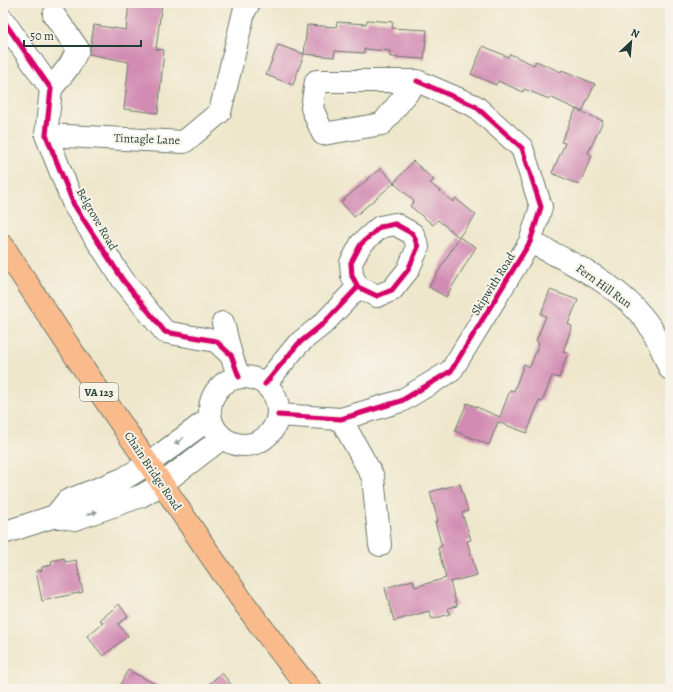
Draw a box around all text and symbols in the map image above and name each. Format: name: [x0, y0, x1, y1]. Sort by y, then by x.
scale bar: [24, 22, 141, 48]
north arrow: [611, 22, 651, 62]
text: N: [628, 25, 642, 42]
text: 50 m: [30, 28, 54, 44]
street label: Tintagle Lane: [114, 130, 180, 148]
street label: Belgrove Road: [73, 185, 122, 254]
street label: Skipwith Road: [467, 249, 519, 318]
street label: Fern Hill Run: [573, 260, 635, 312]
road number: VA 123: [80, 383, 118, 401]
street label: Chain Bridge Road: [121, 428, 186, 514]
one-way arrow: [174, 437, 184, 445]
one-way arrow: [87, 510, 99, 516]

